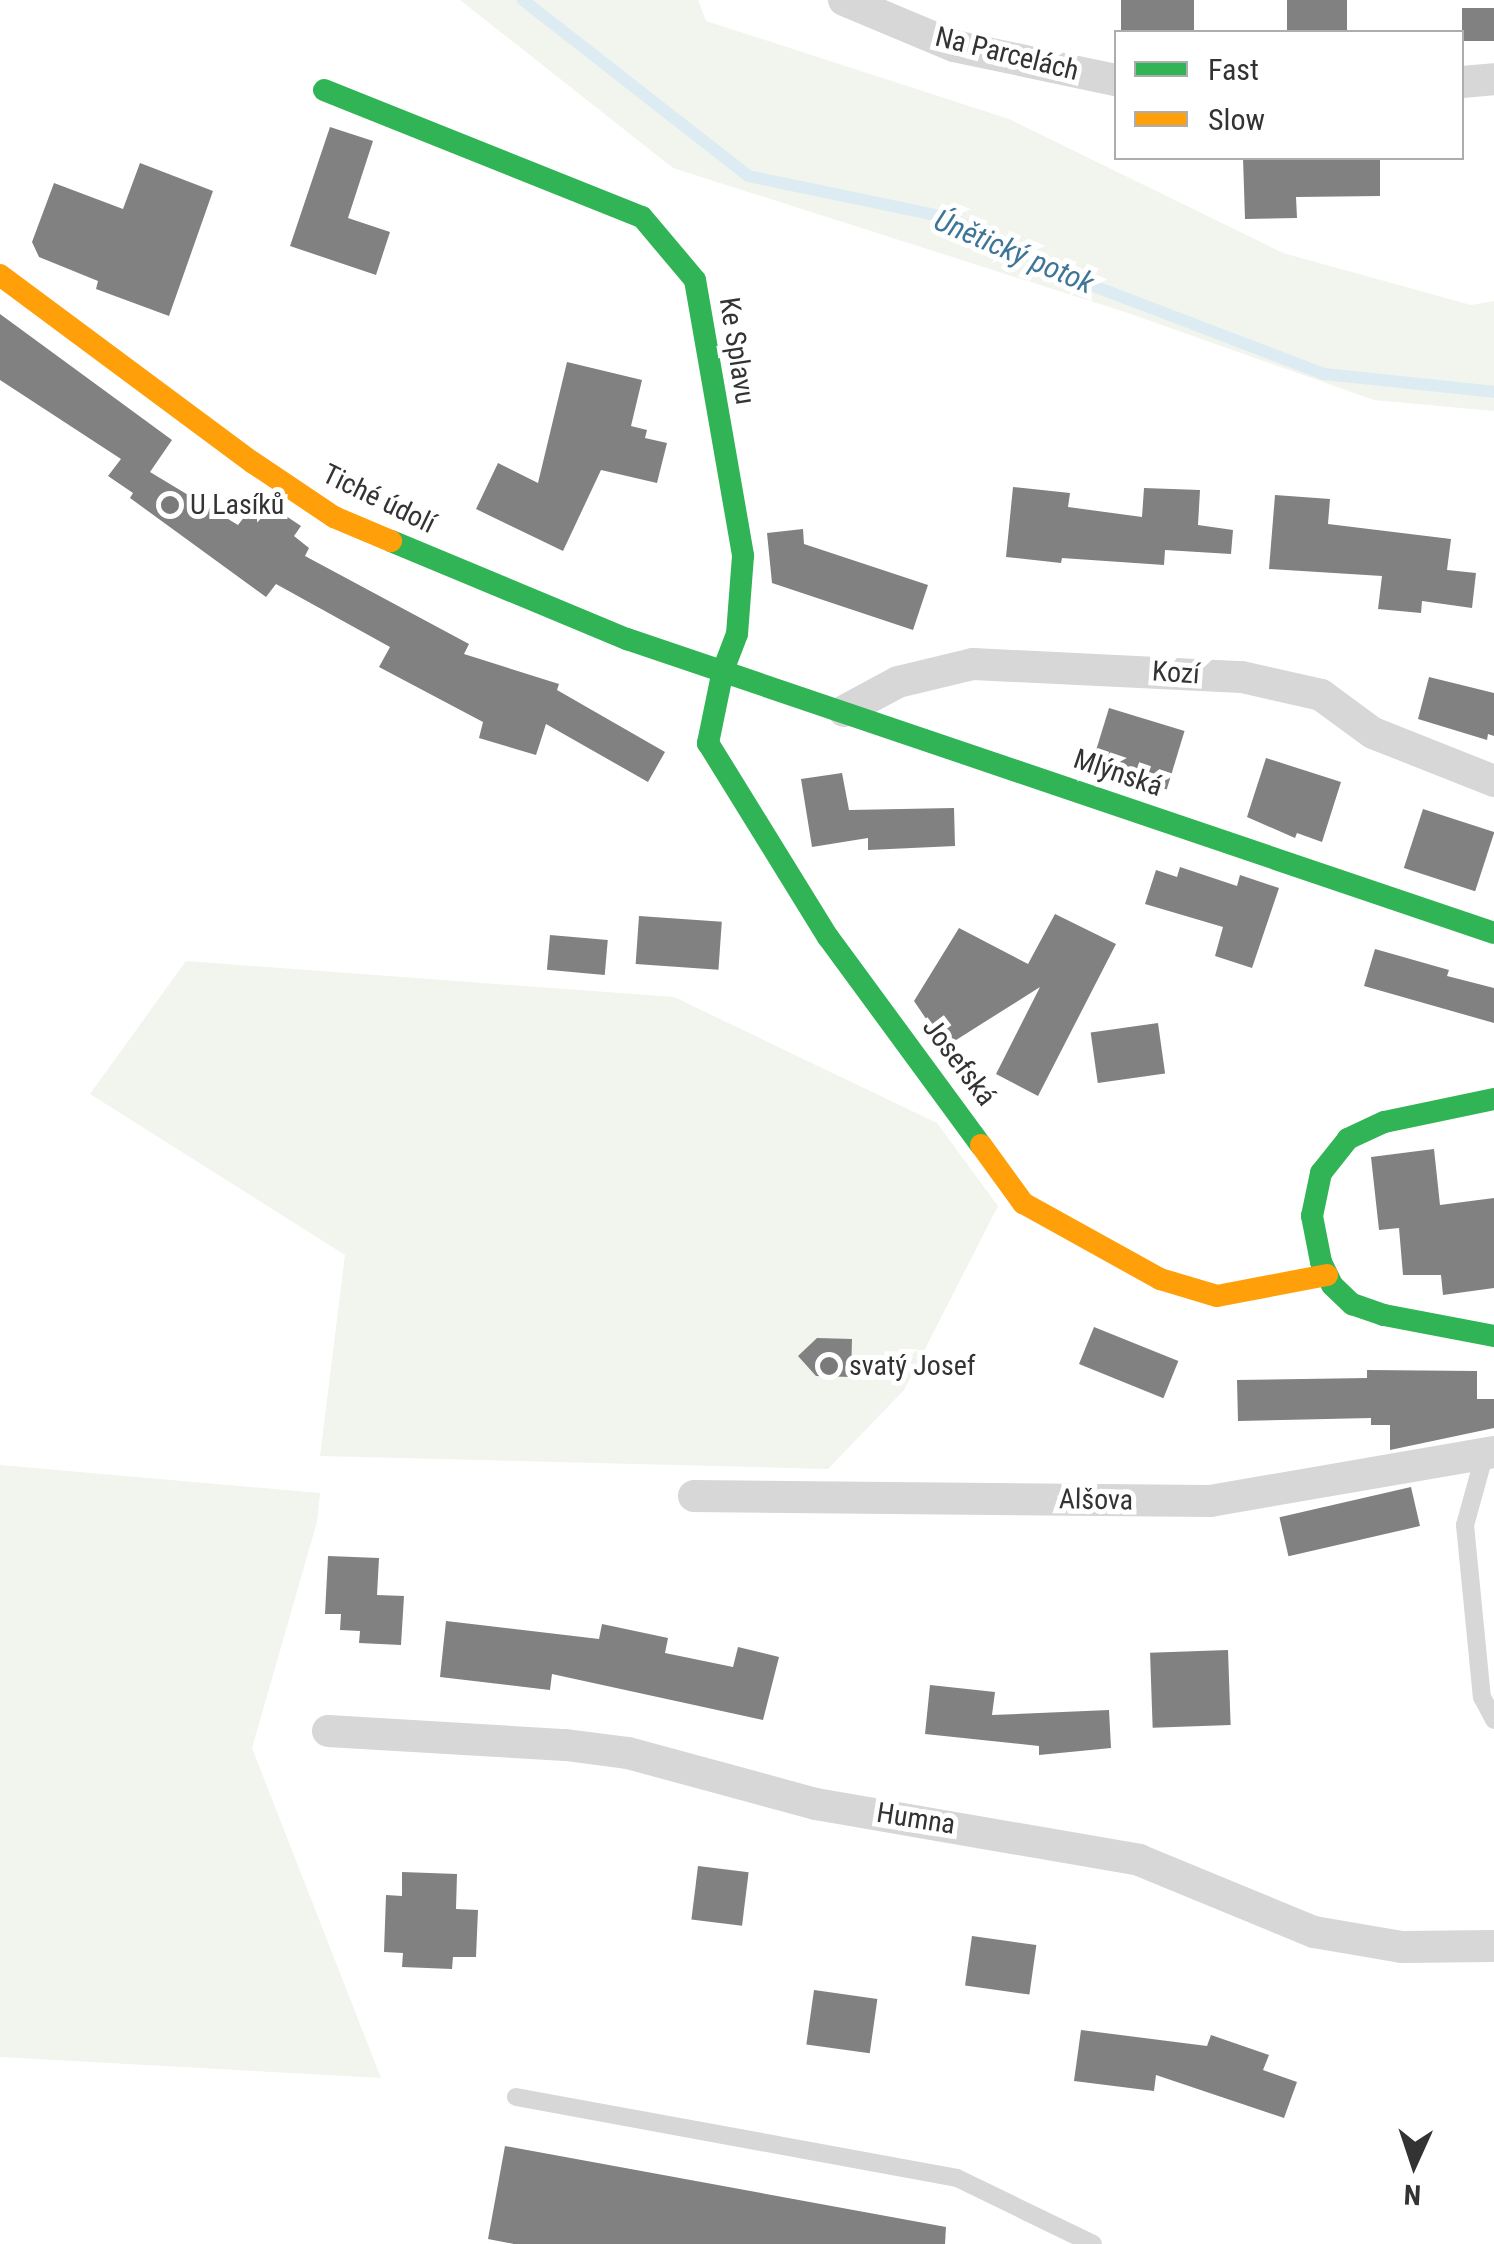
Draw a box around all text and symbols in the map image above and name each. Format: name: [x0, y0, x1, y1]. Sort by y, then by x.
street label: Na Parcelách: [932, 20, 1082, 88]
legend: [1114, 30, 1464, 160]
text: Fast: [1208, 52, 1259, 87]
text: Slow: [1208, 102, 1265, 137]
water label: Únětický potok: [929, 202, 1099, 302]
street label: Ke Splavu: [712, 295, 762, 407]
street label: Tiché údolí: [317, 457, 441, 541]
place label: U Lasíků: [190, 488, 284, 522]
marker: U Lasíků: [159, 494, 181, 516]
street label: Kozí: [1151, 655, 1201, 691]
street label: Mlýnská: [1069, 742, 1167, 804]
street label: Josefská: [915, 1012, 1003, 1112]
place label: svatý Josef: [849, 1349, 976, 1383]
marker: svatý Josef: [818, 1355, 840, 1377]
street label: Alšova: [1059, 1483, 1133, 1517]
street label: Humna: [874, 1796, 958, 1842]
north arrow: [1364, 2114, 1464, 2214]
text: N: [1403, 2178, 1422, 2211]

